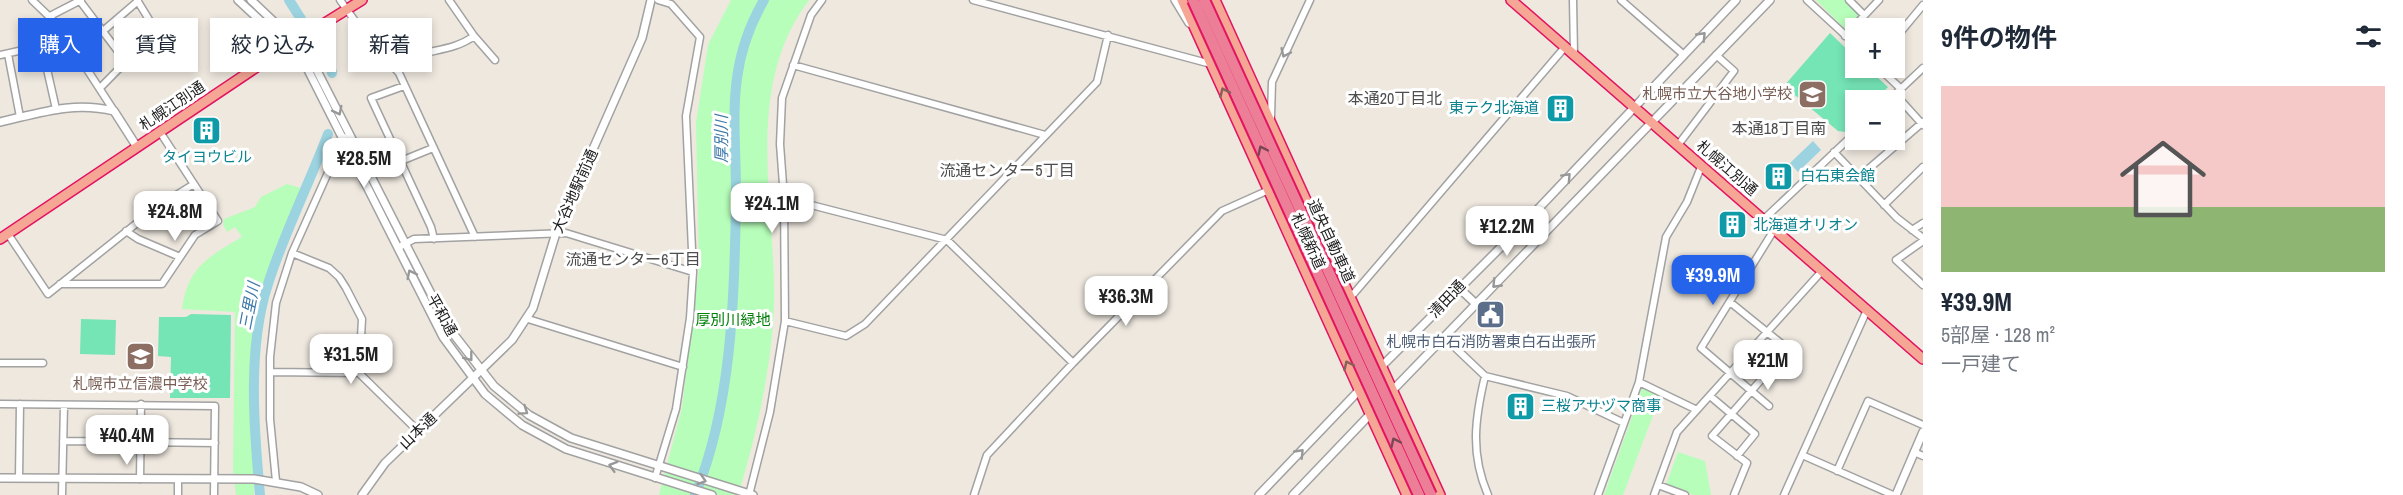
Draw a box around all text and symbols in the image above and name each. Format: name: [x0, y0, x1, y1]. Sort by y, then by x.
chip: 購入: [18, 18, 102, 72]
chip: 賃貸: [114, 18, 198, 72]
chip: 絞り込み: [210, 18, 336, 72]
chip: 新着: [348, 18, 432, 72]
map controls: [1845, 18, 1905, 150]
button: +: [1845, 18, 1905, 78]
text: 9件の物件: [1941, 20, 2057, 55]
icon: filters: [2352, 20, 2385, 53]
one-way arrow: [1694, 33, 1705, 44]
one-way arrow: [1280, 46, 1292, 57]
street label: 札幌江別通: [135, 76, 209, 135]
school or university icon: 札幌市立大谷地小学校: [1797, 78, 1829, 110]
place label: 札幌市立大谷地小学校: [1642, 83, 1792, 104]
district label: 本通20丁目北: [1348, 87, 1442, 109]
one-way arrow: [1219, 88, 1231, 99]
button: −: [1845, 90, 1905, 150]
building icon: 東テク北海道: [1544, 92, 1576, 124]
place label: 東テク北海道: [1449, 97, 1539, 118]
one-way arrow: [331, 104, 342, 115]
water label: 厚別川: [710, 113, 732, 163]
building icon: タイヨウビル: [191, 114, 223, 146]
district label: 本通18丁目南: [1732, 117, 1826, 139]
icon: home: [2109, 125, 2217, 233]
street label: 札幌江別通: [1692, 135, 1763, 200]
pin: ¥28.5M: [315, 138, 413, 189]
text: ¥28.5M: [337, 144, 391, 171]
street label: 大谷地駅前通: [547, 145, 602, 236]
one-way arrow: [1257, 145, 1269, 156]
place label: タイヨウビル: [162, 146, 252, 167]
district label: 流通センター5丁目: [939, 159, 1075, 181]
building icon: 白石東会館: [1763, 160, 1795, 192]
place label: 白石東会館: [1800, 165, 1875, 186]
one-way arrow: [1560, 174, 1571, 184]
pin: ¥24.1M: [723, 183, 821, 234]
text: ¥24.1M: [745, 189, 799, 216]
pin: ¥24.8M: [126, 191, 224, 242]
street label: 道央自動車道: [1303, 196, 1360, 286]
text: ¥24.8M: [148, 197, 202, 224]
pin: ¥12.2M: [1458, 206, 1556, 257]
street label: 札幌新道: [1286, 209, 1331, 272]
building icon: 北海道オリオン: [1716, 209, 1748, 241]
text: ¥12.2M: [1480, 212, 1534, 239]
place label: 北海道オリオン: [1753, 214, 1858, 235]
district label: 流通センター6丁目: [565, 248, 701, 270]
pin: ¥39.9M: [1664, 255, 1762, 306]
text: ¥39.9M: [1686, 261, 1740, 288]
one-way arrow: [407, 270, 418, 281]
street label: 清田通: [1423, 275, 1470, 322]
pin: ¥36.3M: [1077, 276, 1175, 327]
one-way arrow: [1492, 277, 1503, 287]
water label: 三里川: [234, 278, 265, 332]
text: ¥36.3M: [1099, 282, 1153, 309]
text: ¥39.9M: [1941, 284, 2012, 319]
street label: 平和通: [422, 290, 463, 340]
public building icon: 札幌市白石消防署東白石出張所: [1475, 299, 1507, 331]
park label: 厚別川緑地: [695, 309, 771, 330]
text: 5部屋 · 128 m²: [1941, 321, 2055, 348]
place label: 札幌市白石消防署東白石出張所: [1386, 331, 1596, 352]
pin: ¥31.5M: [302, 334, 400, 385]
text: ¥31.5M: [324, 340, 378, 367]
pin: ¥21M: [1732, 340, 1804, 391]
school or university icon: 札幌市立信濃中学校: [124, 341, 156, 373]
text: ¥21M: [1747, 346, 1789, 373]
one-way arrow: [461, 350, 472, 361]
text: 一戸建て: [1941, 350, 2021, 377]
one-way arrow: [1343, 361, 1355, 372]
place label: 札幌市立信濃中学校: [72, 373, 208, 394]
building icon: 三桜アサヅマ商事: [1504, 390, 1536, 422]
place label: 三桜アサヅマ商事: [1541, 395, 1661, 416]
one-way arrow: [517, 403, 528, 414]
street label: 山本通: [394, 407, 441, 454]
pin: ¥40.4M: [78, 415, 176, 466]
text: ¥40.4M: [100, 421, 154, 448]
one-way arrow: [1390, 437, 1402, 448]
one-way arrow: [1293, 449, 1304, 460]
one-way arrow: [608, 461, 619, 473]
one-way arrow: [696, 473, 707, 485]

